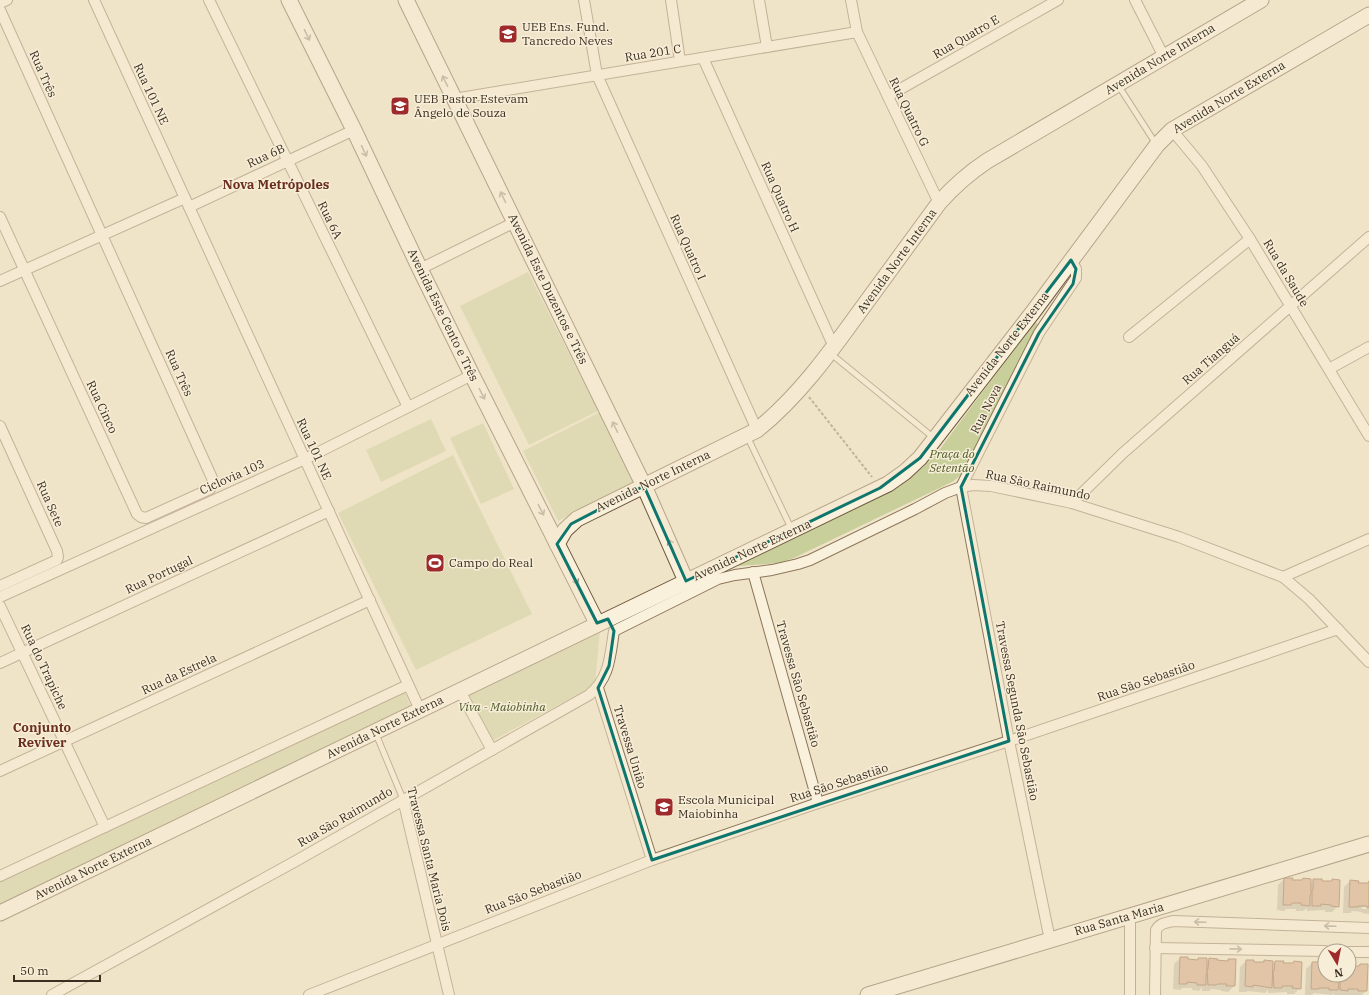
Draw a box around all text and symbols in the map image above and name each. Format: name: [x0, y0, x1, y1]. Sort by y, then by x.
street label: Rua Quatro E: [930, 12, 1002, 62]
place label: UEB Ens. Fund. Tancredo Neves: [522, 19, 613, 48]
street label: Avenida Norte Interna: [1102, 20, 1218, 97]
school or university icon: UEB Ens. Fund. Tancredo Neves: [497, 23, 519, 45]
one-way arrow: [303, 29, 311, 41]
street label: Rua 201 C: [624, 41, 682, 64]
street label: Rua Três: [26, 48, 61, 100]
street label: Avenida Norte Externa: [1170, 57, 1288, 136]
street label: Rua 101 NE: [131, 61, 172, 127]
one-way arrow: [441, 75, 448, 87]
street label: Rua Quatro G: [886, 75, 933, 149]
place label: UEB Pastor Estevam Ângelo de Souza: [414, 91, 529, 120]
school or university icon: UEB Pastor Estevam Ângelo de Souza: [389, 95, 411, 117]
street label: Rua 6B: [244, 140, 287, 171]
one-way arrow: [361, 145, 368, 157]
street label: Rua Quatro H: [758, 159, 803, 234]
district label: Nova Metrópoles: [223, 176, 330, 193]
one-way arrow: [499, 192, 506, 204]
street label: Rua 6A: [315, 198, 346, 242]
street label: Avenida Norte Interna: [854, 205, 940, 316]
street label: Avenida Este Duzentos e Três: [505, 211, 592, 367]
street label: Rua Quatro I: [667, 212, 710, 282]
street label: Rua da Saude: [1260, 236, 1312, 309]
street label: Avenida Este Cento e Três: [405, 246, 482, 384]
street label: Avenida Norte Externa: [961, 288, 1052, 399]
street label: Rua Tianguá: [1179, 329, 1243, 388]
street label: Rua Três: [162, 347, 197, 399]
street label: Rua Cinco: [84, 378, 121, 436]
street label: Rua Nova: [967, 381, 1005, 436]
one-way arrow: [479, 388, 486, 400]
street label: Rua 101 NE: [294, 416, 335, 482]
one-way arrow: [611, 422, 619, 434]
street label: Avenida Norte Interna: [593, 446, 713, 515]
park label: Praça do Setentão: [928, 446, 975, 475]
street label: Ciclovia 103: [197, 456, 266, 497]
street label: Rua São Raimundo: [984, 466, 1092, 503]
street label: Rua Sete: [34, 478, 67, 529]
one-way arrow: [537, 504, 545, 516]
street label: Avenida Norte Externa: [690, 515, 813, 583]
one-way arrow: [666, 539, 674, 551]
street label: Rua Portugal: [123, 552, 195, 597]
sports icon: Campo do Real: [424, 552, 446, 574]
place label: Campo do Real: [449, 555, 534, 570]
one-way arrow: [572, 572, 579, 584]
street label: Travessa São Sebastião: [773, 619, 824, 749]
street label: Travessa Segunda São Sebastião: [993, 620, 1042, 802]
street label: Rua do Trapiche: [18, 622, 71, 712]
street label: Rua da Estrela: [139, 649, 219, 697]
street label: Rua São Sebastião: [1095, 657, 1197, 704]
street label: Avenida Norte Externa: [324, 691, 446, 761]
park label: Viva - Maiobinha: [458, 699, 546, 714]
street label: Travessa União: [611, 703, 650, 791]
district label: Conjunto Reviver: [13, 719, 72, 751]
street label: Rua São Sebastião: [788, 760, 890, 805]
street label: Rua São Raimundo: [295, 783, 395, 850]
street label: Travessa Santa Maria Dois: [404, 785, 455, 933]
place label: Escola Municipal Maiobinha: [678, 792, 775, 821]
school or university icon: Escola Municipal Maiobinha: [653, 796, 675, 818]
street label: Avenida Norte Externa: [32, 832, 154, 902]
street label: Rua São Sebastião: [482, 866, 584, 917]
street label: Rua Santa Maria: [1072, 898, 1166, 938]
one-way arrow: [1194, 918, 1207, 926]
one-way arrow: [1324, 923, 1337, 930]
north arrow: [1317, 943, 1357, 983]
one-way arrow: [1229, 946, 1242, 953]
scale bar: [14, 957, 100, 983]
text: 50 m: [20, 963, 49, 978]
text: N: [1333, 965, 1344, 981]

